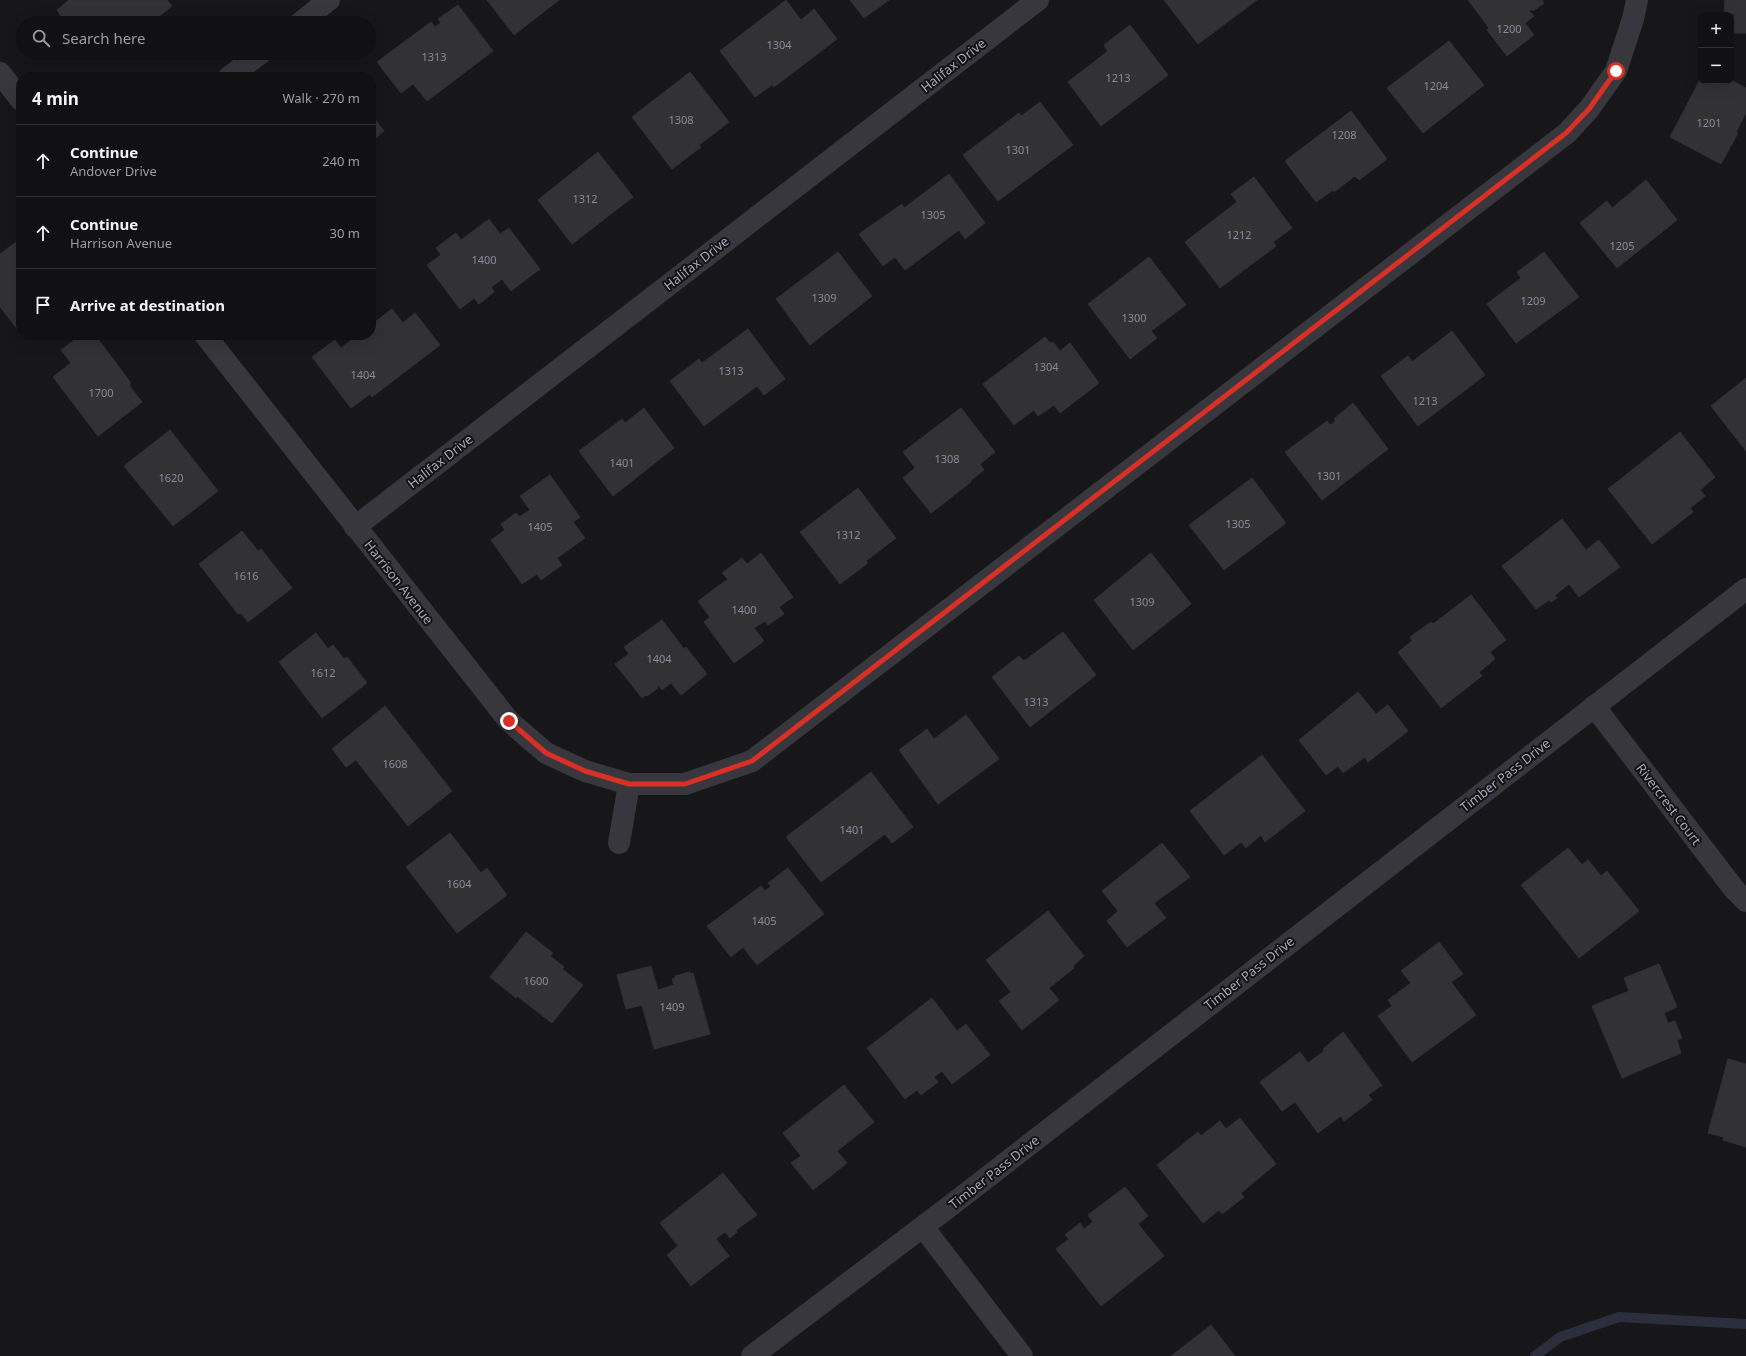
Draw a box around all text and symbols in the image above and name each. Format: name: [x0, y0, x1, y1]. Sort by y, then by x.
map controls: [1698, 12, 1734, 84]
button: +: [1698, 12, 1734, 48]
search box: [16, 16, 376, 60]
house number: 1200: [1496, 21, 1522, 36]
icon: search: [30, 27, 52, 49]
text: Search here: [62, 28, 145, 48]
street label: Halifax Drive: [917, 34, 989, 96]
house number: 1304: [766, 37, 792, 52]
button: −: [1698, 48, 1734, 84]
house number: 1313: [421, 49, 447, 64]
route start: [1607, 62, 1625, 80]
house number: 1213: [1105, 70, 1131, 85]
house number: 1204: [1423, 78, 1449, 93]
text: 4 min: [32, 87, 79, 110]
text: Walk · 270 m: [282, 89, 360, 107]
house number: 1308: [668, 112, 694, 127]
house number: 1201: [1696, 115, 1722, 130]
house number: 1208: [1331, 127, 1357, 142]
text: Continue: [70, 142, 138, 162]
house number: 1301: [1005, 142, 1031, 157]
icon: ahead: [32, 150, 54, 172]
text: 240 m: [322, 152, 360, 170]
text: Andover Drive: [70, 162, 157, 180]
house number: 1312: [572, 191, 598, 206]
house number: 1305: [920, 207, 946, 222]
text: Continue: [70, 214, 138, 234]
icon: ahead: [32, 222, 54, 244]
text: 30 m: [330, 224, 360, 242]
house number: 1212: [1226, 227, 1252, 242]
street label: Halifax Drive: [660, 232, 732, 294]
text: Harrison Avenue: [70, 234, 172, 252]
house number: 1205: [1609, 238, 1635, 253]
house number: 1400: [471, 252, 497, 267]
house number: 1309: [811, 290, 837, 305]
house number: 1209: [1520, 293, 1546, 308]
icon: arrive: [32, 294, 54, 316]
text: Arrive at destination: [70, 295, 225, 315]
house number: 1300: [1121, 310, 1147, 325]
house number: 1304: [1033, 359, 1059, 374]
house number: 1313: [718, 363, 744, 378]
house number: 1404: [350, 367, 376, 382]
house number: 1700: [88, 385, 114, 400]
house number: 1213: [1412, 393, 1438, 408]
street label: Halifax Drive: [404, 430, 476, 492]
house number: 1308: [934, 451, 960, 466]
house number: 1401: [609, 455, 635, 470]
house number: 1301: [1316, 468, 1342, 483]
house number: 1620: [158, 470, 184, 485]
house number: 1305: [1225, 516, 1251, 531]
house number: 1405: [527, 519, 553, 534]
house number: 1312: [835, 527, 861, 542]
street label: Harrison Avenue: [360, 536, 438, 628]
house number: 1616: [233, 568, 259, 583]
house number: 1309: [1129, 594, 1155, 609]
house number: 1400: [731, 602, 757, 617]
house number: 1404: [646, 651, 672, 666]
house number: 1612: [310, 665, 336, 680]
house number: 1313: [1023, 694, 1049, 709]
route end: [500, 712, 518, 730]
street label: Timber Pass Drive: [1456, 734, 1554, 816]
house number: 1608: [382, 756, 408, 771]
street label: Rivercrest Court: [1632, 760, 1706, 849]
house number: 1401: [839, 822, 865, 837]
house number: 1604: [446, 876, 472, 891]
house number: 1405: [751, 913, 777, 928]
street label: Timber Pass Drive: [1200, 932, 1298, 1014]
house number: 1600: [523, 973, 549, 988]
house number: 1409: [659, 999, 685, 1014]
street label: Timber Pass Drive: [945, 1131, 1043, 1213]

